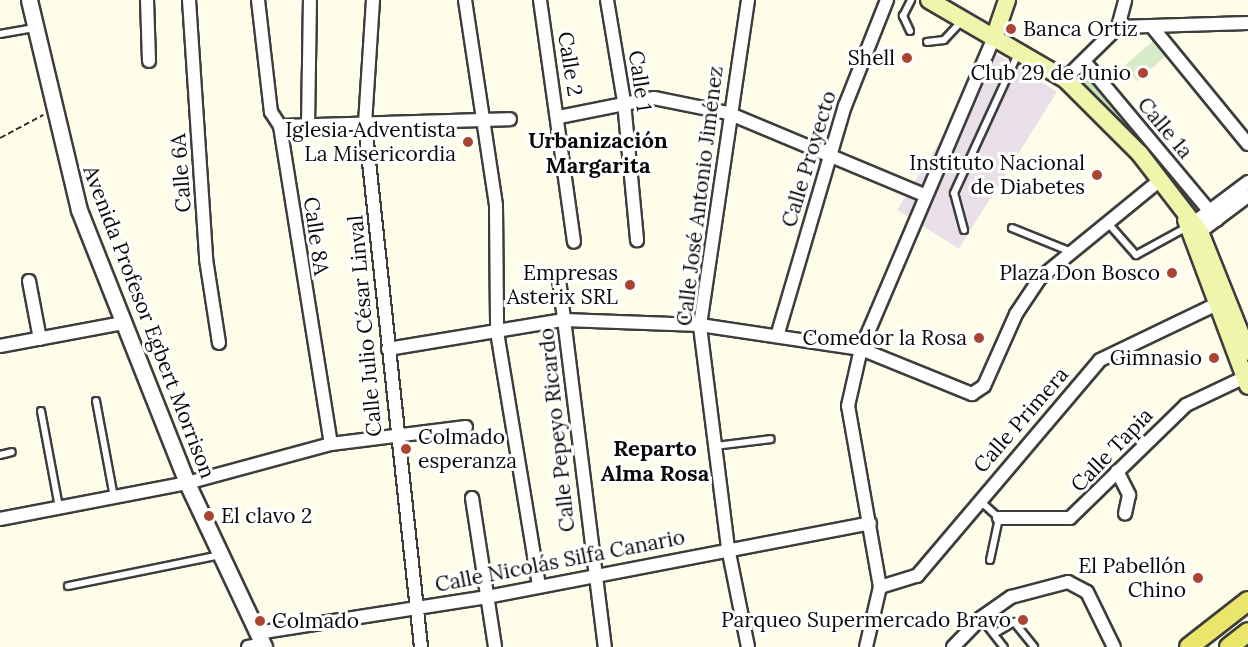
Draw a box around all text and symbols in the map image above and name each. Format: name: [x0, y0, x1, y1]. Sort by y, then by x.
place label: Banca Ortiz: [1023, 16, 1138, 42]
marker: Banca Ortiz: [1004, 22, 1018, 36]
street label: Calle 2: [552, 30, 588, 98]
place label: Shell: [848, 45, 895, 71]
street label: Calle 1: [623, 49, 657, 113]
marker: Shell: [900, 51, 914, 65]
place label: Club 29 de Junio: [971, 60, 1131, 86]
street label: Calle José Antonio Jiménez: [672, 65, 728, 327]
marker: Club 29 de Junio: [1136, 66, 1150, 80]
street label: Calle Proyecto: [776, 88, 842, 230]
street label: Calle 1a: [1132, 92, 1198, 164]
place label: Iglesia Adventista La Misericordia: [285, 117, 456, 167]
district label: Urbanización Margarita: [528, 127, 668, 178]
street label: Calle 6A: [166, 133, 196, 213]
marker: Iglesia Adventista La Misericordia: [461, 135, 475, 149]
place label: Instituto Nacional de Diabetes: [909, 150, 1085, 200]
street label: Avenida Profesor Egbert Morrison: [78, 162, 220, 482]
marker: Instituto Nacional de Diabetes: [1090, 168, 1104, 182]
street label: Calle 8A: [298, 195, 334, 277]
street label: Calle Julio César Linval: [343, 214, 387, 438]
place label: Empresas Asterix SRL: [507, 260, 618, 310]
place label: Plaza Don Bosco: [999, 260, 1160, 286]
marker: Plaza Don Bosco: [1165, 266, 1179, 280]
marker: Empresas Asterix SRL: [623, 278, 637, 292]
place label: Comedor la Rosa: [803, 325, 967, 351]
street label: Calle Pepeyo Ricardo: [534, 327, 580, 533]
marker: Comedor la Rosa: [972, 331, 986, 345]
place label: Gimnasio: [1110, 345, 1202, 371]
marker: Gimnasio: [1207, 351, 1221, 365]
street label: Calle Primera: [968, 362, 1074, 478]
street label: Calle Tapia: [1066, 403, 1158, 497]
place label: Colmado esperanza: [418, 424, 517, 474]
district label: Reparto Alma Rosa: [601, 435, 709, 487]
marker: Colmado esperanza: [399, 442, 413, 456]
place label: El clavo 2: [221, 503, 312, 529]
marker: El clavo 2: [202, 509, 216, 523]
street label: Calle Nicolás Silfa Canario: [433, 524, 687, 598]
place label: El Pabellón Chino: [1078, 553, 1186, 603]
marker: El Pabellón Chino: [1191, 571, 1205, 585]
place label: Parqueo Supermercado Bravo: [721, 607, 1011, 633]
place label: Colmado: [272, 608, 359, 634]
marker: Parqueo Supermercado Bravo: [1016, 613, 1030, 627]
marker: Colmado: [253, 614, 267, 628]

